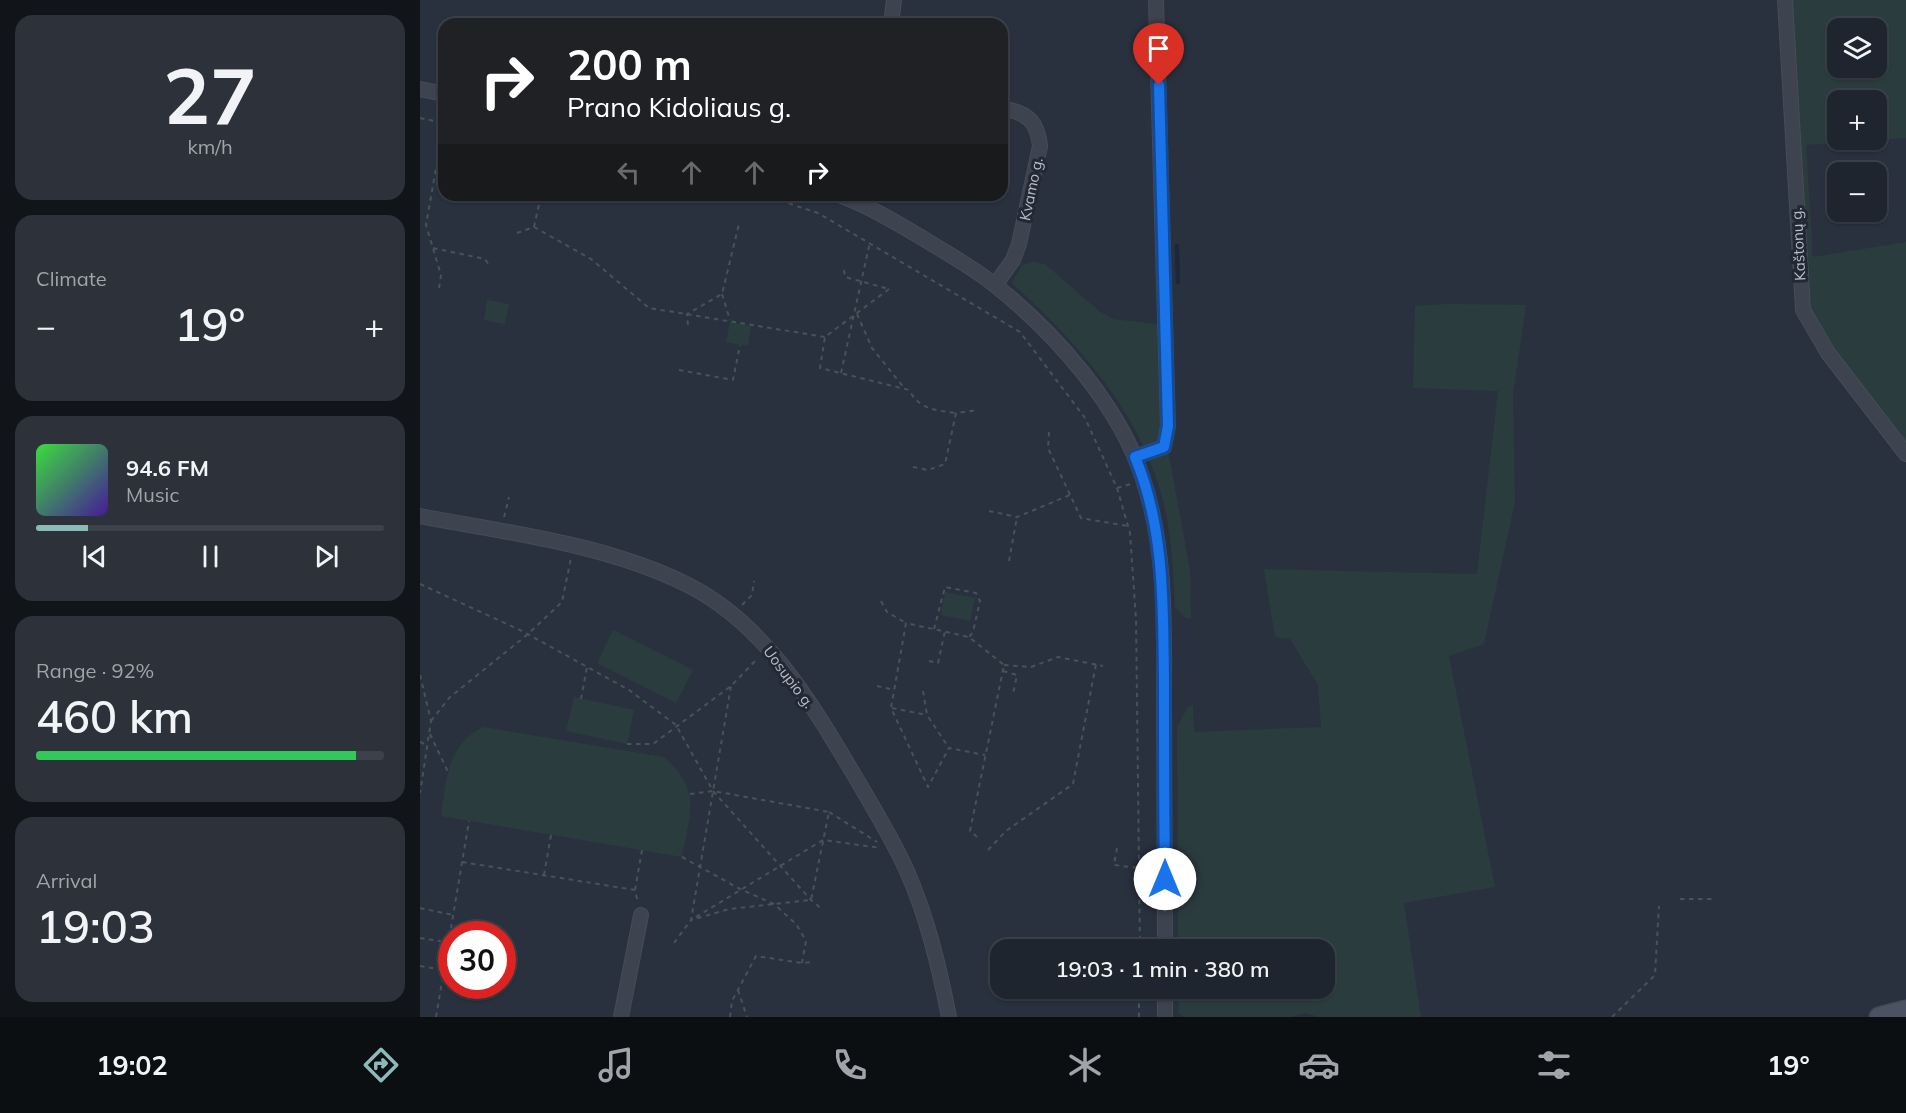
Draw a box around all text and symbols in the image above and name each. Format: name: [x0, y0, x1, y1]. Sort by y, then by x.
map controls: [1827, 18, 1887, 222]
button: layers: [1827, 18, 1887, 78]
pin: [1133, 23, 1184, 85]
icon: arrive: [1142, 32, 1175, 65]
text: 200 m: [567, 38, 692, 91]
icon: right: [468, 42, 546, 120]
text: 27: [163, 46, 257, 144]
text: Prano Kidoliaus g.: [567, 90, 791, 124]
button: +: [1827, 90, 1887, 150]
text: km/h: [187, 134, 233, 159]
icon: left: [612, 156, 645, 189]
icon: ahead: [675, 156, 708, 189]
icon: ahead: [738, 156, 771, 189]
icon: right: [801, 156, 834, 189]
street label: Kvamo g.: [1015, 156, 1047, 222]
button: −: [1827, 162, 1887, 222]
street label: Kaštonų g.: [1787, 207, 1809, 281]
text: Climate: [36, 266, 107, 291]
text: 19°: [175, 296, 245, 352]
text: −: [36, 305, 56, 346]
text: +: [364, 305, 384, 346]
text: 94.6 FM: [126, 454, 209, 482]
text: Music: [126, 482, 179, 507]
icon: previous: [78, 540, 111, 573]
icon: pause: [194, 540, 227, 573]
icon: next: [310, 540, 343, 573]
street label: Uosupio g.: [759, 642, 819, 712]
text: Range · 92%: [36, 658, 154, 683]
text: 460 km: [36, 688, 193, 744]
position arrow: [1133, 847, 1197, 911]
text: Arrival: [36, 868, 97, 893]
text: 19:03: [36, 898, 155, 954]
speed limit sign: 30: [438, 921, 516, 999]
text: 19:03 · 1 min · 380 m: [1055, 955, 1270, 983]
icon: directions: [360, 1044, 402, 1086]
icon: music: [595, 1044, 637, 1086]
icon: phone: [829, 1044, 871, 1086]
icon: climate: [1064, 1044, 1106, 1086]
icon: car: [1298, 1044, 1340, 1086]
icon: filters: [1533, 1044, 1575, 1086]
text: 19:02: [96, 1048, 168, 1082]
text: 19°: [1767, 1048, 1810, 1082]

